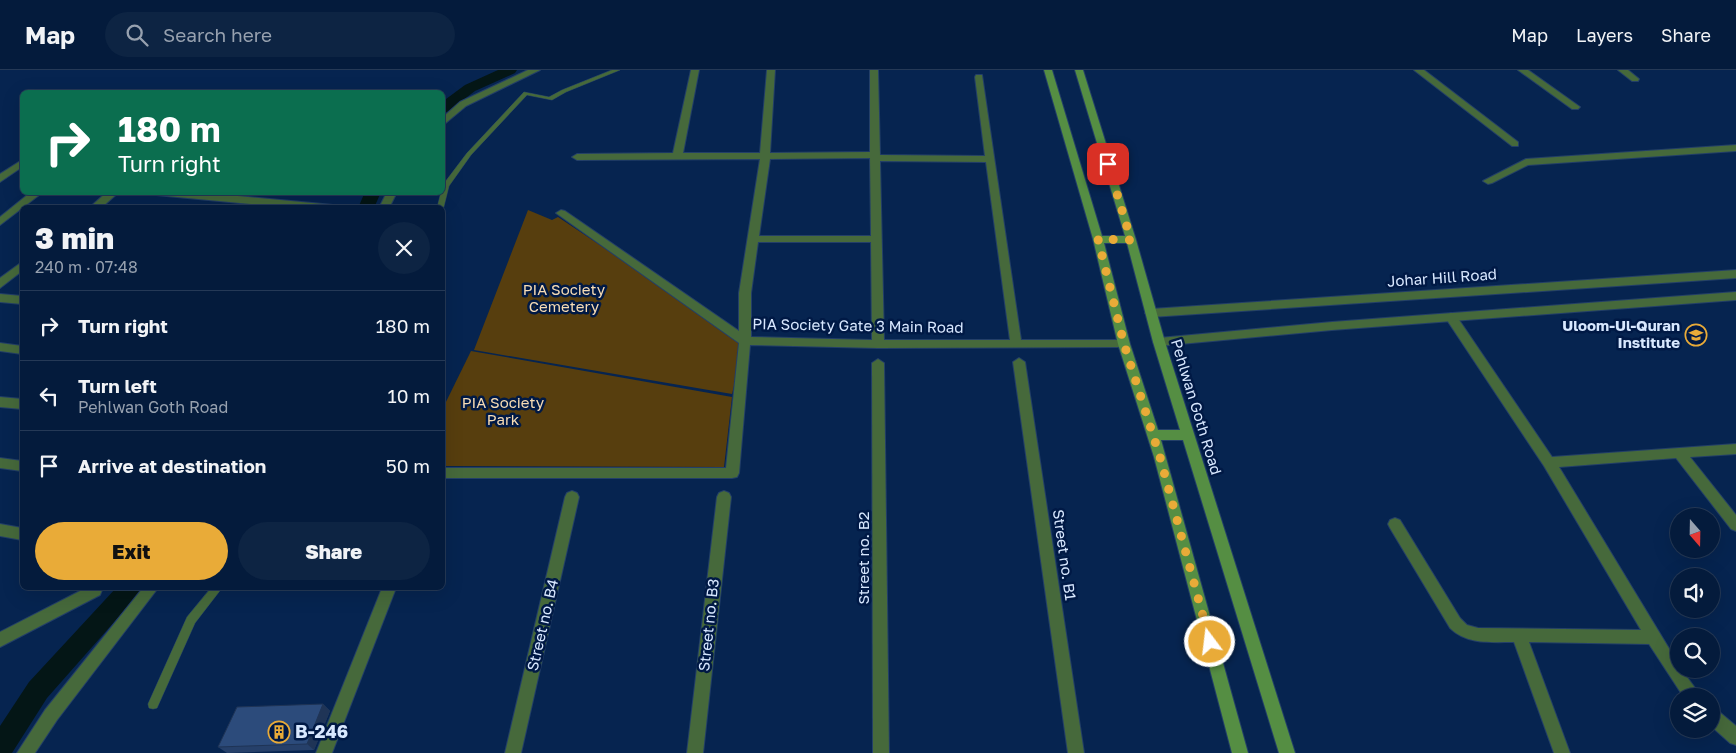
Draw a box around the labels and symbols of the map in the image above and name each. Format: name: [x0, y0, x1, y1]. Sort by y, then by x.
pin: [1087, 143, 1129, 185]
street label: Johar Hill Road: [1386, 264, 1498, 290]
park label: PIA Society Cemetery: [523, 280, 606, 315]
street label: PIA Society Gate 3 Main Road: [752, 314, 964, 336]
place label: Uloom-Ul-Quran Institute: [1562, 316, 1680, 351]
school or university icon: Uloom-Ul-Quran Institute: [1684, 323, 1708, 347]
street label: Pehlwan Goth Road: [1168, 337, 1226, 477]
park label: PIA Society Park: [462, 393, 545, 428]
street label: Street no. B1: [1050, 508, 1080, 601]
north arrow: [1670, 508, 1720, 558]
street label: Street no. B2: [854, 511, 872, 605]
street label: Street no. B4: [523, 577, 561, 672]
street label: Street no. B3: [694, 578, 722, 672]
position arrow: [1183, 615, 1235, 667]
building icon: B-246: [267, 720, 291, 744]
place label: B-246: [295, 720, 348, 742]

